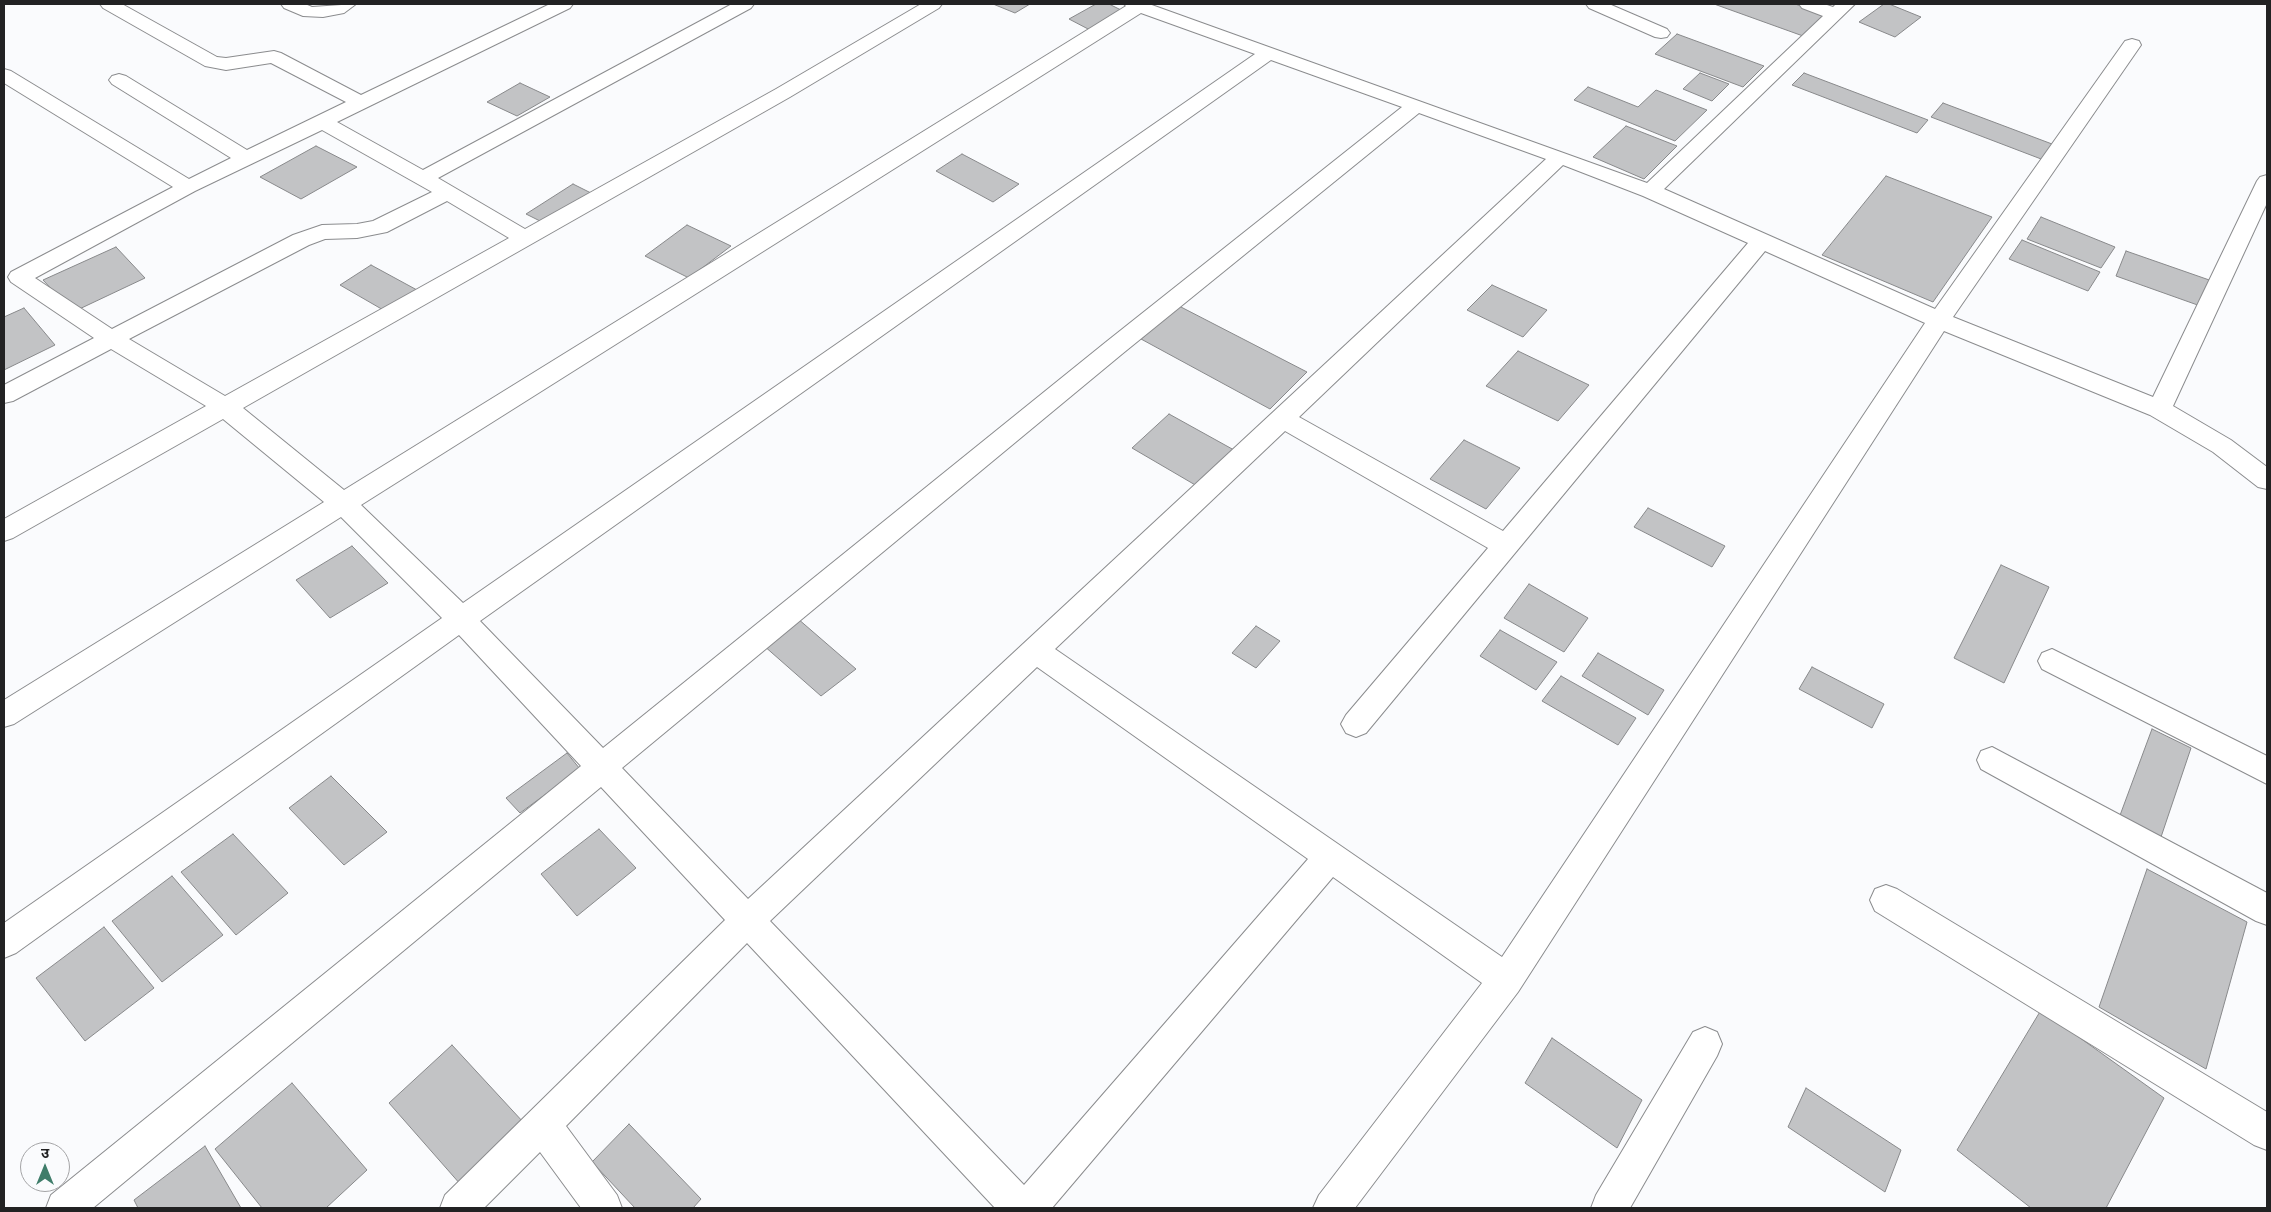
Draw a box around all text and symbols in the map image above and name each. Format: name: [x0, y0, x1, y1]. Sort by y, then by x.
north arrow: [20, 1142, 70, 1192]
text: उ: [41, 1145, 49, 1161]

